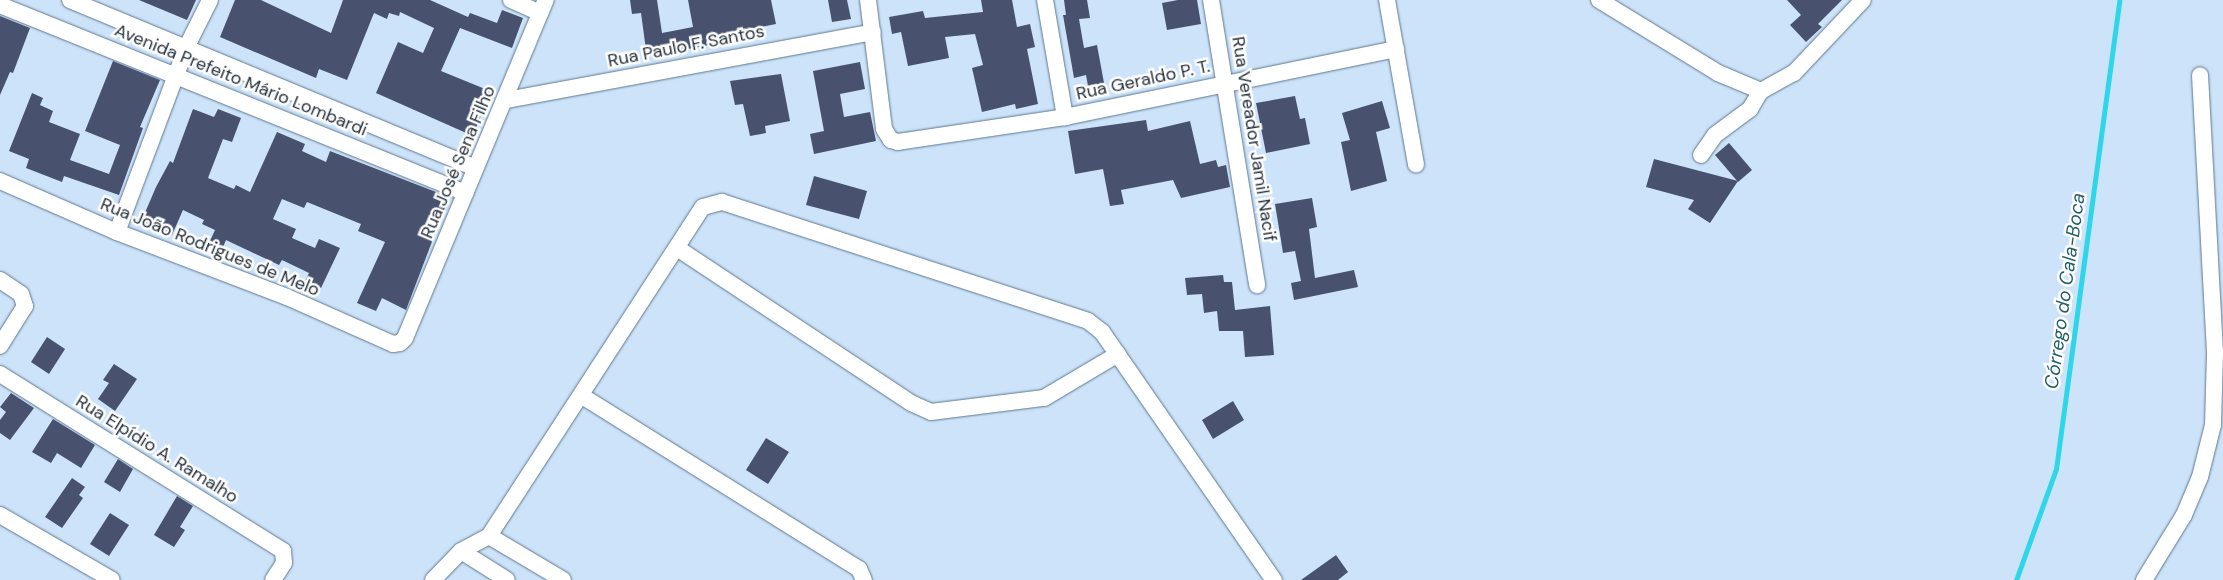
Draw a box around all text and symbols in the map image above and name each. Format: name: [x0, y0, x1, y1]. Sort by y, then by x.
street label: Avenida Prefeito Mário Lombardi: [112, 19, 370, 141]
street label: Rua Paulo F. Santos: [606, 20, 766, 72]
street label: Rua Vereador Jamil Nacif: [1227, 35, 1281, 243]
street label: Rua Geraldo P. T.: [1074, 55, 1212, 105]
street label: Rua José Sena Filho: [416, 82, 500, 242]
water label: Córrego do Cala-Boca: [2040, 191, 2090, 391]
street label: Rua João Rodrigues de Melo: [97, 193, 323, 301]
street label: Rua Elpídio A. Ramalho: [72, 390, 242, 508]

